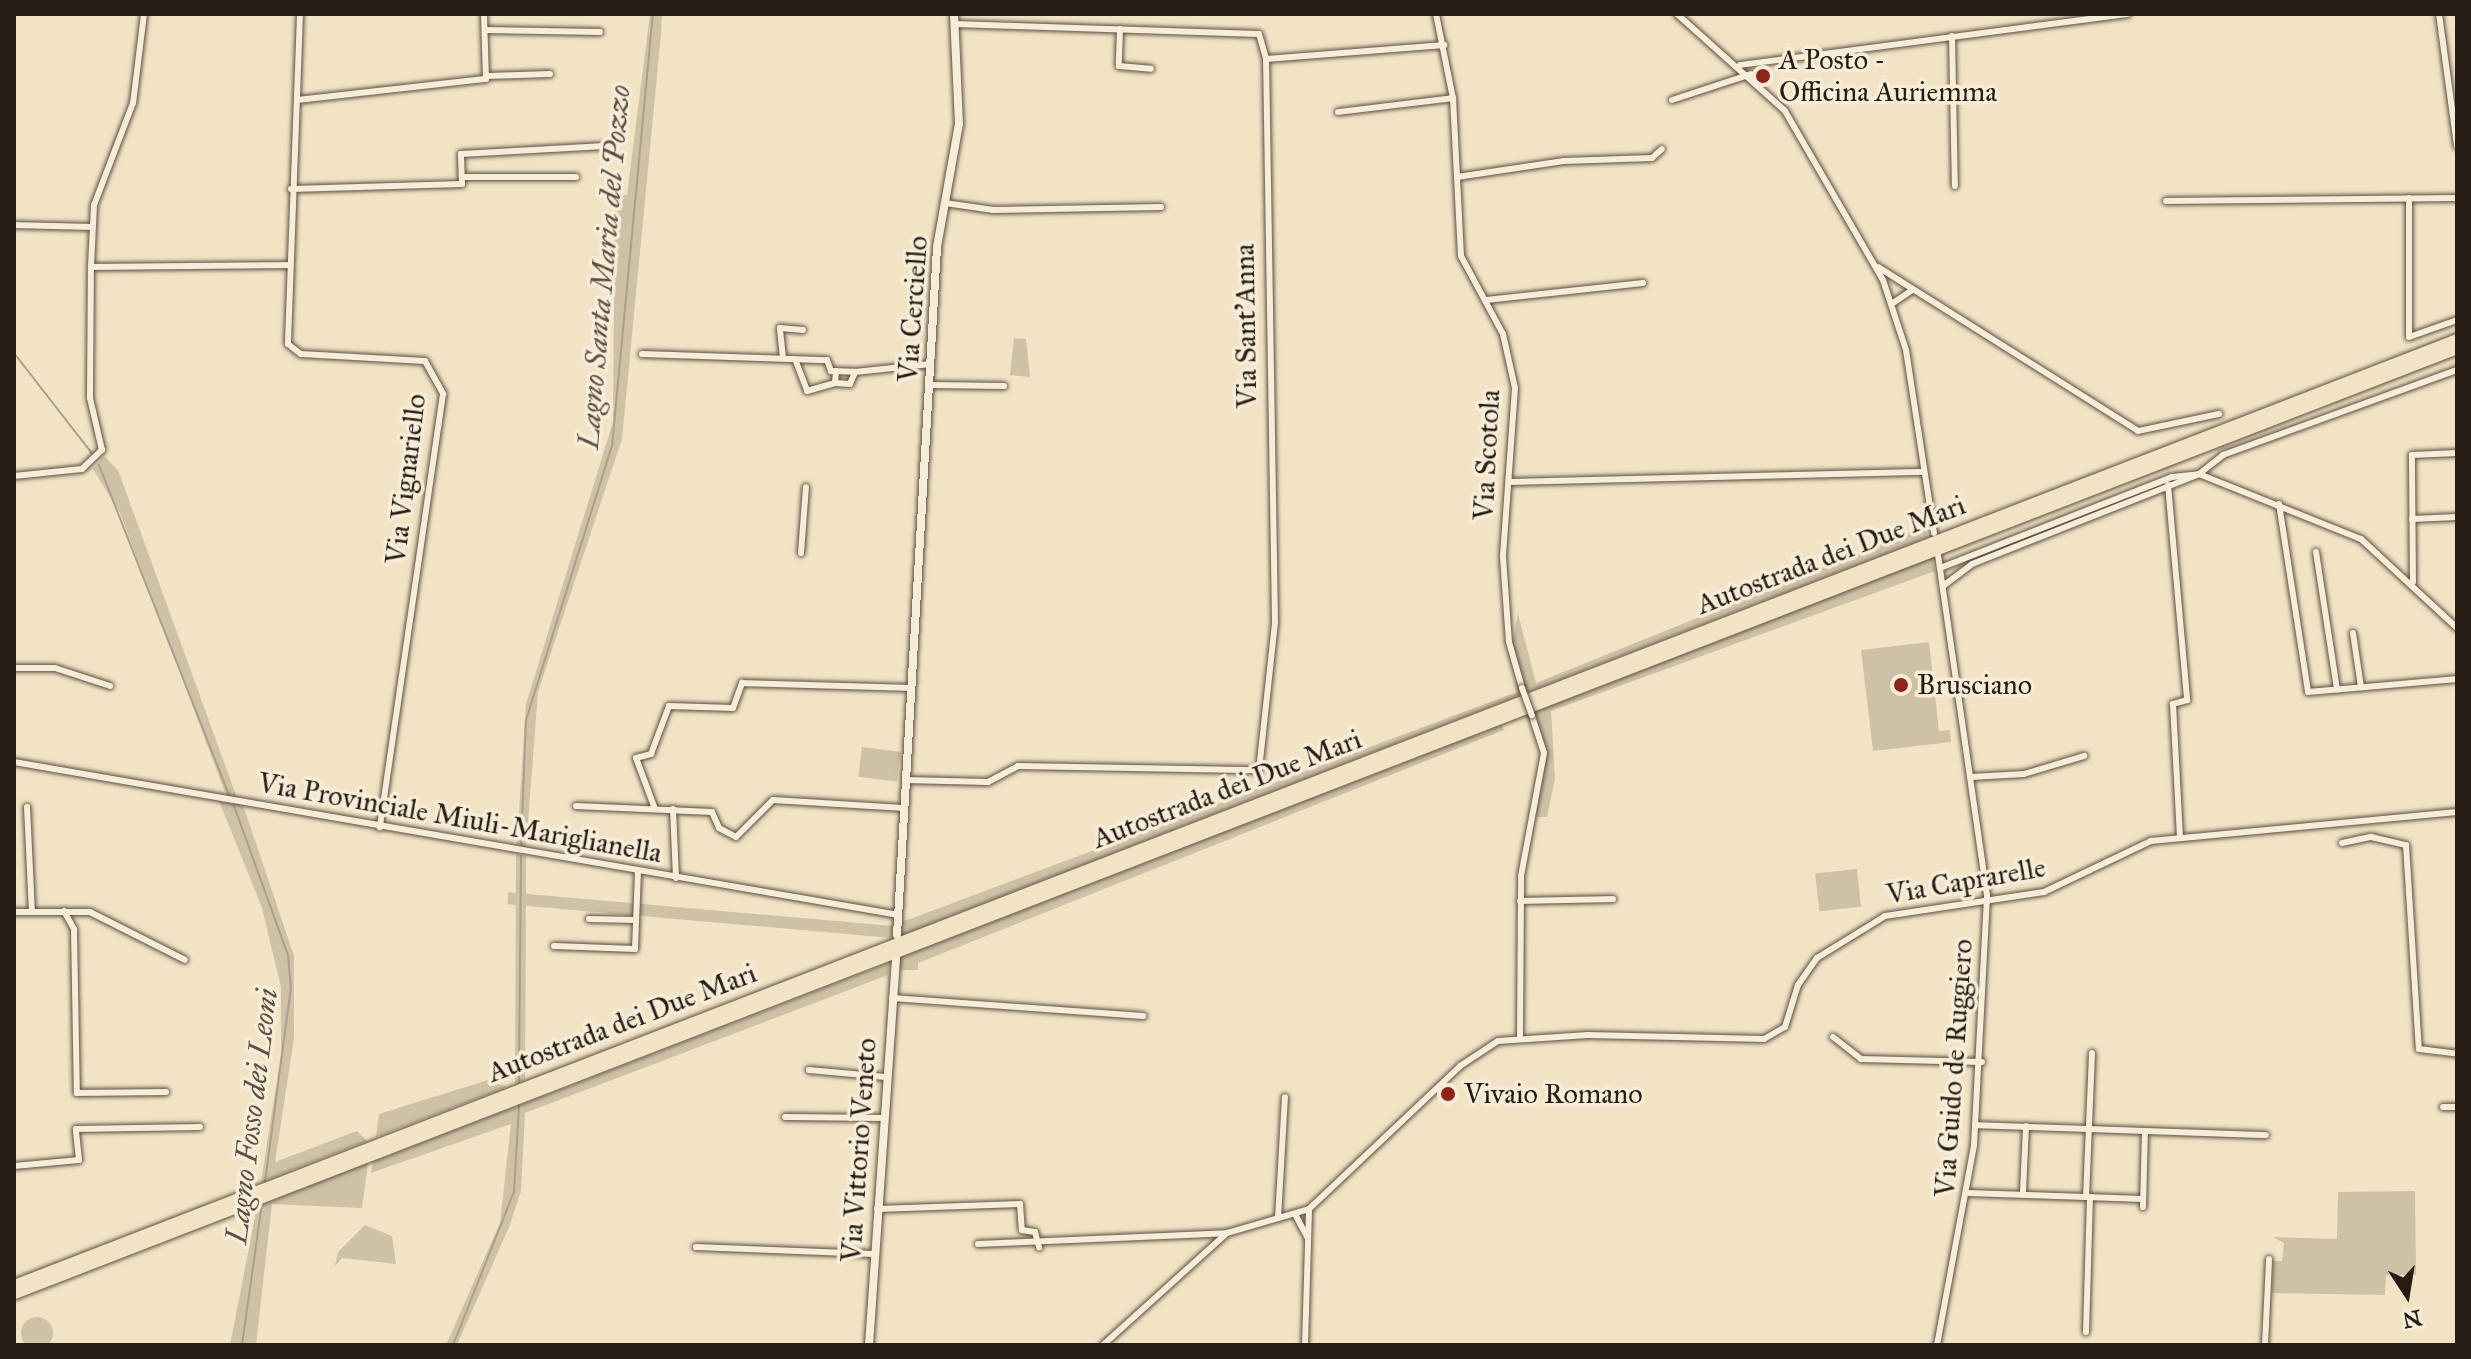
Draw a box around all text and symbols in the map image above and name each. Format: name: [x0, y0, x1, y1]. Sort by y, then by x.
place label: A Posto - Officina Auriemma: [1779, 43, 1997, 109]
marker: A Posto - Officina Auriemma: [1754, 67, 1772, 85]
water label: Lagno Santa Maria del Pozzo: [570, 83, 638, 451]
street label: Via Cerciello: [891, 235, 935, 383]
street label: Via Sant'Anna: [1228, 243, 1264, 409]
street label: Via Scotola: [1467, 389, 1507, 521]
street label: Via Vignariello: [379, 392, 433, 566]
street label: Autostrada dei Due Mari: [1692, 488, 1970, 622]
place label: Brusciano: [1917, 668, 2032, 702]
marker: Brusciano: [1892, 676, 1910, 694]
street label: Autostrada dei Due Mari: [1088, 722, 1366, 856]
street label: Via Provinciale Miuli-Mariglianella: [256, 766, 664, 870]
street label: Via Caprarelle: [1884, 850, 2048, 912]
street label: Via Guido de Ruggiero: [1928, 938, 1980, 1198]
street label: Autostrada dei Due Mari: [483, 956, 761, 1090]
water label: Lagno Fosso dei Leoni: [218, 986, 286, 1246]
street label: Via Vittorio Veneto: [834, 1037, 884, 1263]
place label: Vivaio Romano: [1464, 1077, 1642, 1111]
marker: Vivaio Romano: [1439, 1085, 1457, 1103]
north arrow: [2367, 1255, 2447, 1335]
text: N: [2400, 1304, 2424, 1334]

